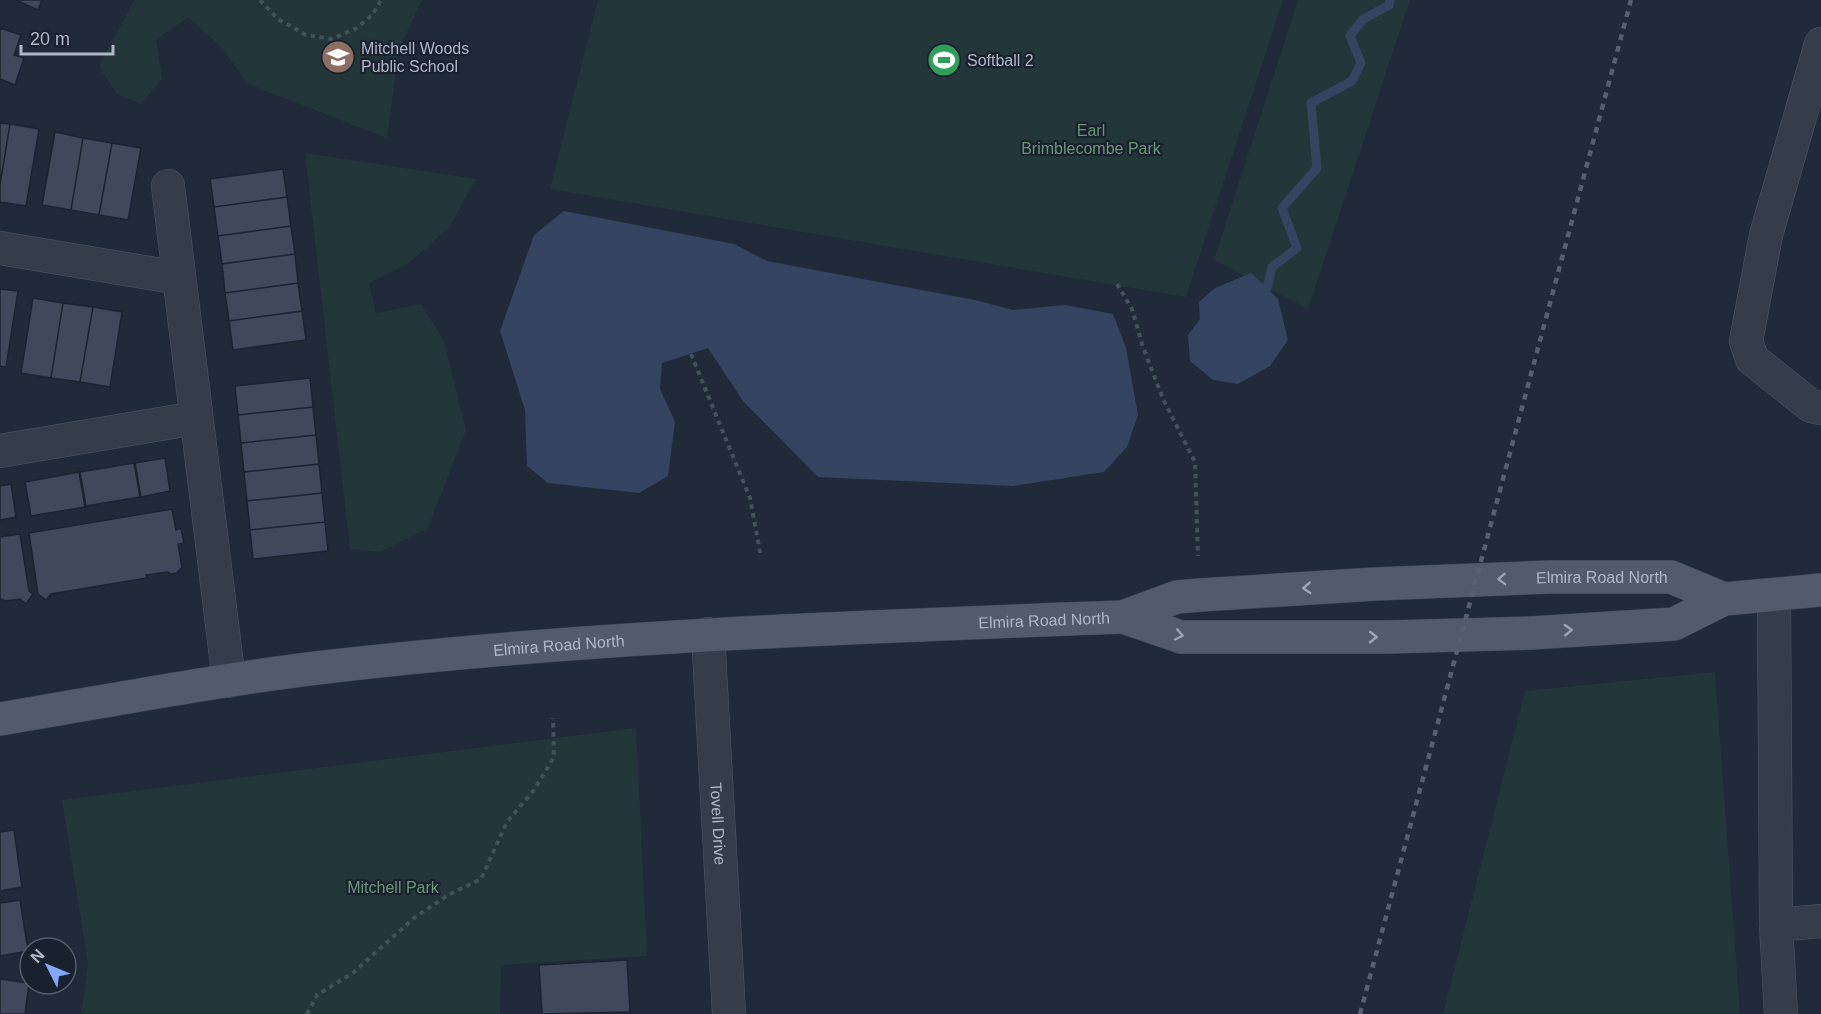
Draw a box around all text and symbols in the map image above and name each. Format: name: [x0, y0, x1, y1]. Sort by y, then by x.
scale bar: [21, 18, 112, 56]
text: 20 m: [30, 29, 70, 49]
school or university icon: Mitchell Woods Public School: [320, 39, 356, 75]
place label: Mitchell Woods Public School: [361, 40, 469, 75]
sports icon: Softball 2: [926, 42, 962, 78]
place label: Softball 2: [967, 52, 1034, 69]
park label: Earl Brimblecombe Park: [1021, 122, 1162, 157]
street label: Elmira Road North: [1536, 569, 1668, 587]
one-way arrow: [1498, 572, 1507, 585]
one-way arrow: [1303, 582, 1312, 595]
street label: Elmira Road North: [978, 609, 1110, 631]
one-way arrow: [1564, 624, 1573, 637]
one-way arrow: [1174, 628, 1184, 641]
one-way arrow: [1369, 631, 1378, 643]
street label: Elmira Road North: [492, 632, 625, 659]
street label: Tovell Drive: [707, 782, 729, 866]
park label: Mitchell Park: [347, 879, 440, 896]
north arrow: [18, 936, 78, 996]
text: N: [27, 946, 48, 966]

